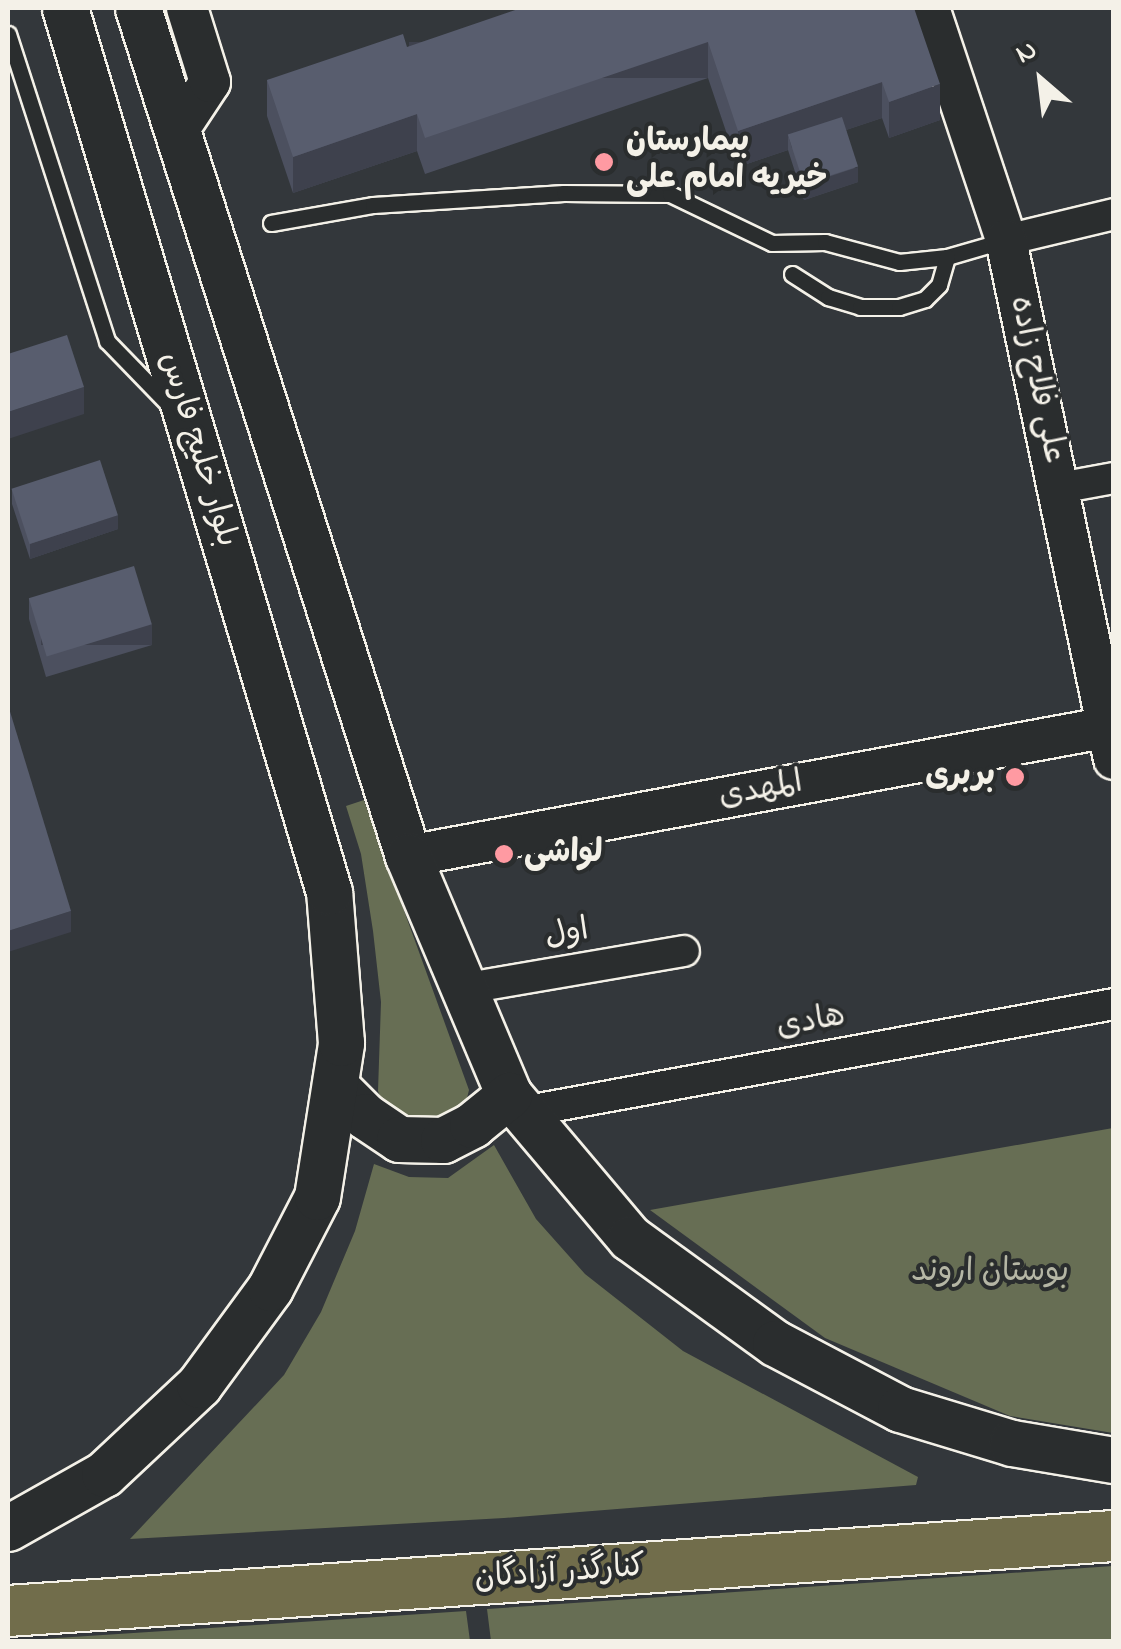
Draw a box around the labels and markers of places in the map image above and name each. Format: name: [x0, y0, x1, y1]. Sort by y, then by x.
place label: بیمارستان خیریه امام علی: [626, 125, 827, 200]
marker: بیمارستان خیریه امام علی: [591, 149, 617, 175]
place label: بربری: [925, 758, 995, 796]
marker: بربری: [1004, 766, 1026, 788]
place label: لواشی: [524, 835, 603, 873]
marker: لواشی: [493, 843, 515, 865]

